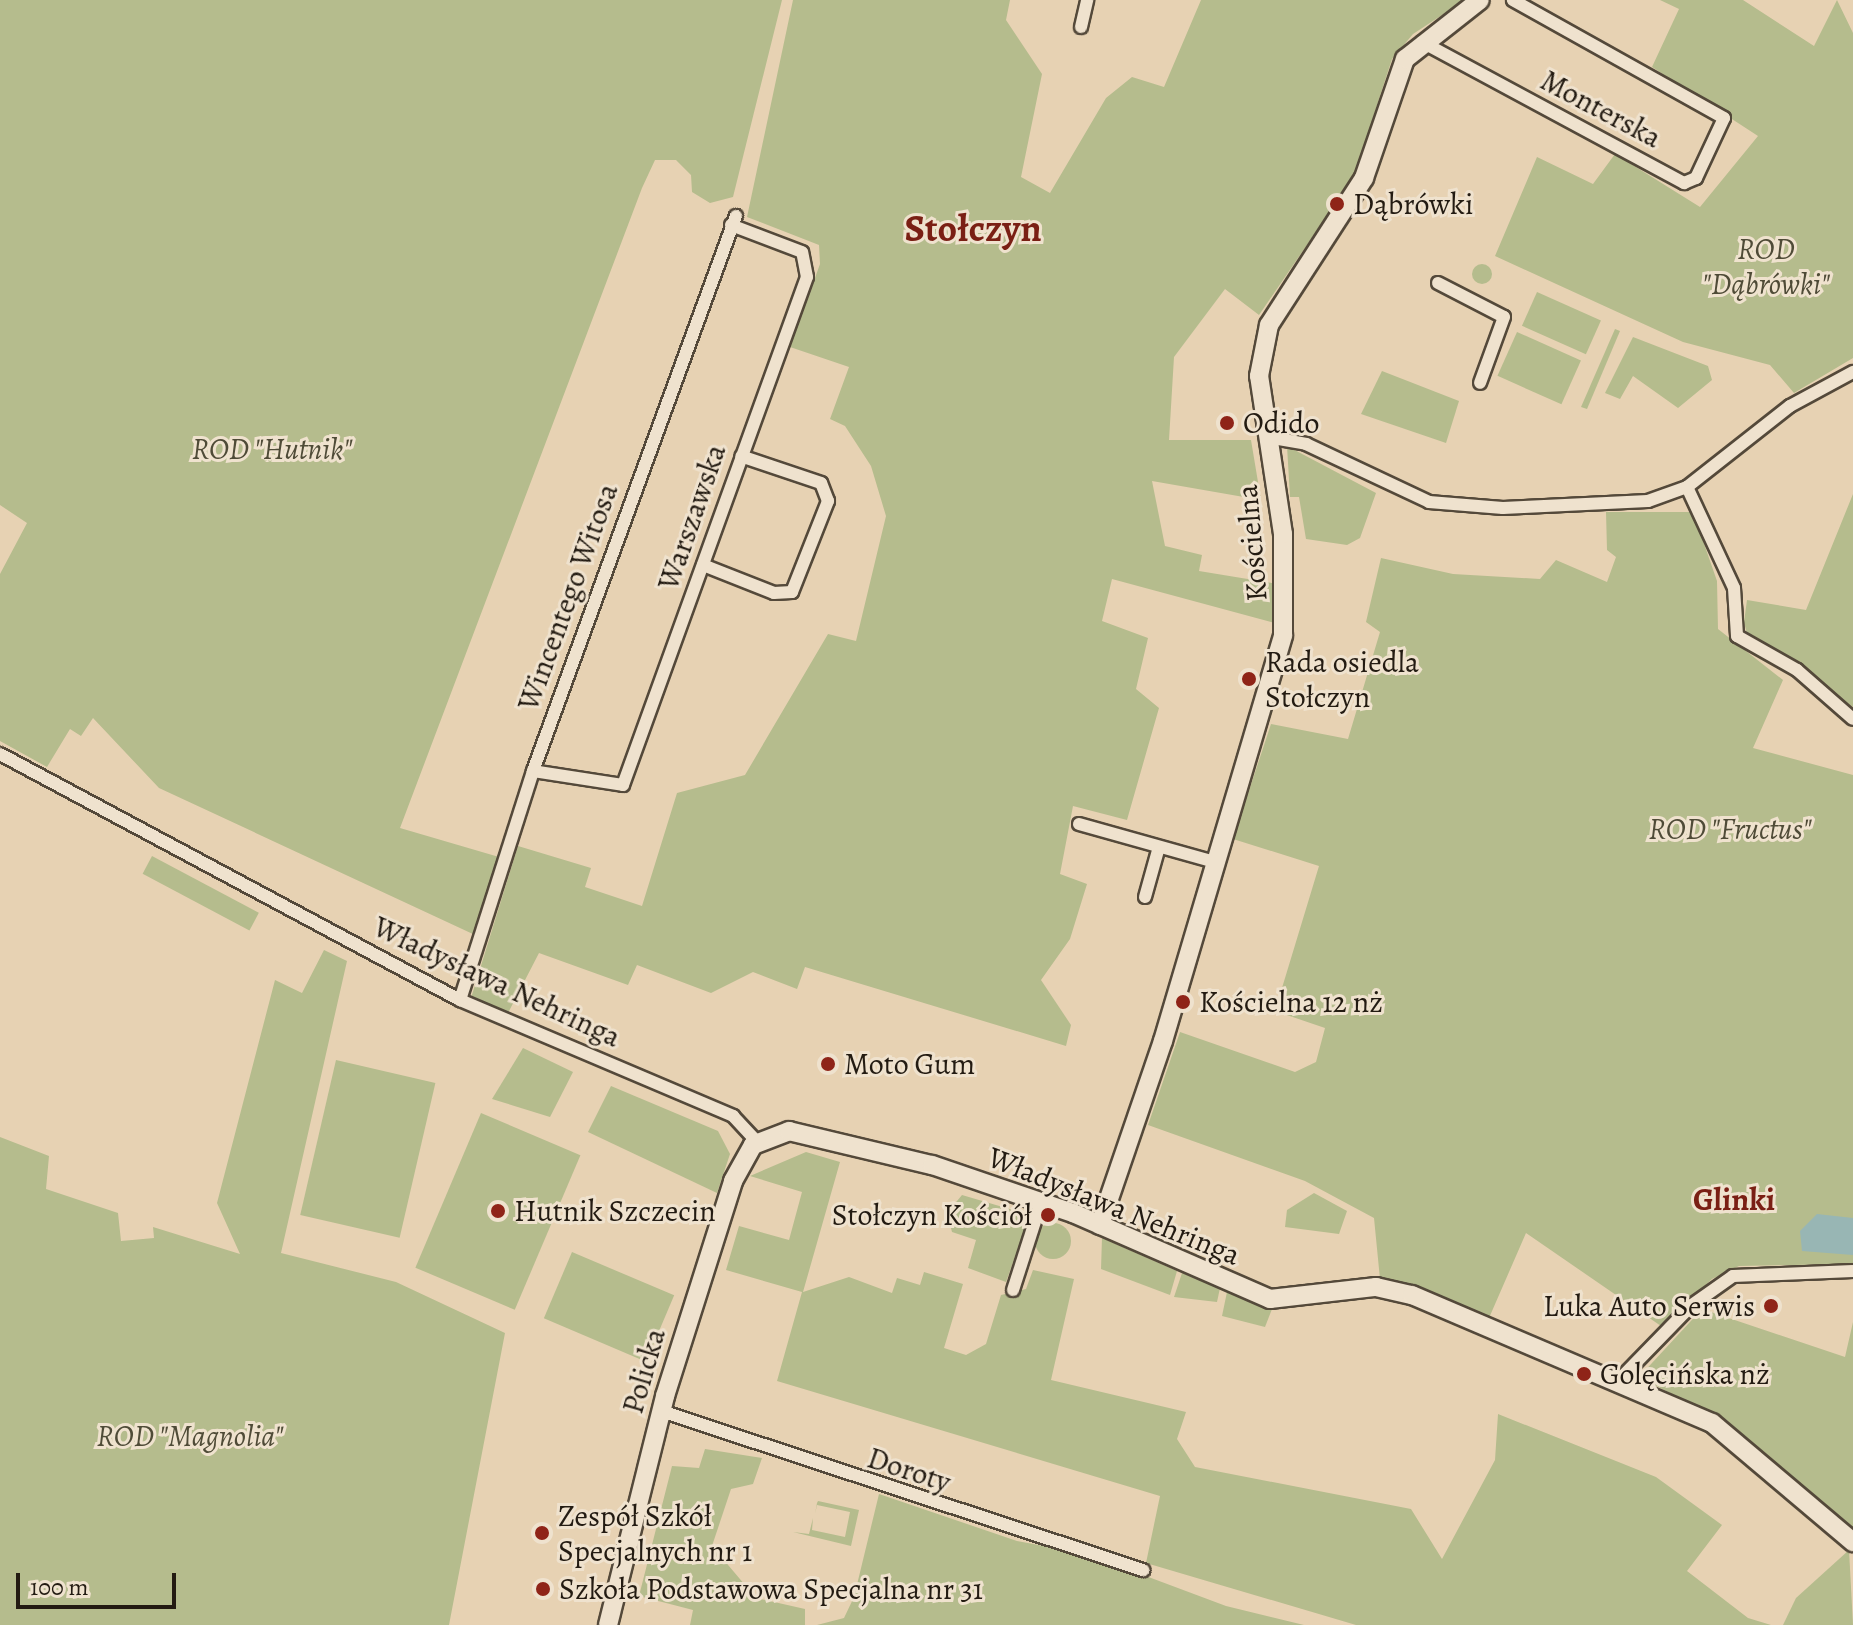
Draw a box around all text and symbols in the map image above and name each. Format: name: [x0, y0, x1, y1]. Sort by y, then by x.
street label: Monterska: [1535, 62, 1667, 156]
place label: Dąbrówki: [1353, 186, 1473, 222]
marker: Dąbrówki: [1328, 195, 1346, 213]
district label: Stołczyn: [904, 206, 1042, 252]
park label: ROD "Dąbrówki": [1702, 231, 1830, 302]
place label: Odido: [1243, 405, 1319, 441]
marker: Odido: [1218, 414, 1236, 432]
park label: ROD "Hutnik": [192, 431, 352, 467]
street label: Warszawska: [650, 439, 734, 595]
street label: Wincentego Witosa: [510, 479, 626, 715]
street label: Kościelna: [1229, 483, 1275, 603]
place label: Rada osiedla Stołczyn: [1265, 644, 1419, 714]
marker: Rada osiedla Stołczyn: [1240, 670, 1258, 688]
park label: ROD "Fructus": [1648, 811, 1812, 847]
street label: Władysława Nehringa: [368, 909, 626, 1055]
place label: Kościelna 12 nż: [1199, 984, 1383, 1020]
marker: Kościelna 12 nż: [1174, 993, 1192, 1011]
place label: Moto Gum: [844, 1046, 975, 1082]
marker: Moto Gum: [819, 1055, 837, 1073]
street label: Władysława Nehringa: [983, 1139, 1245, 1273]
district label: Glinki: [1693, 1180, 1775, 1218]
place label: Hutnik Szczecin: [514, 1193, 716, 1229]
place label: Stołczyn Kościół: [832, 1197, 1032, 1233]
marker: Hutnik Szczecin: [489, 1202, 507, 1220]
marker: Stołczyn Kościół: [1039, 1206, 1057, 1224]
place label: Luka Auto Serwis: [1543, 1288, 1755, 1324]
marker: Luka Auto Serwis: [1762, 1297, 1780, 1315]
street label: Policka: [615, 1324, 673, 1418]
place label: Golęcińska nż: [1600, 1356, 1770, 1392]
marker: Golęcińska nż: [1575, 1365, 1593, 1383]
park label: ROD "Magnolia": [97, 1418, 283, 1454]
street label: Doroty: [863, 1440, 955, 1500]
place label: Zespół Szkół Specjalnych nr 1: [558, 1498, 752, 1568]
marker: Zespół Szkół Specjalnych nr 1: [533, 1524, 551, 1542]
scale bar: [20, 1557, 180, 1607]
text: 100 m: [30, 1571, 89, 1603]
place label: Szkoła Podstawowa Specjalna nr 31: [559, 1571, 983, 1607]
marker: Szkoła Podstawowa Specjalna nr 31: [534, 1580, 552, 1598]

